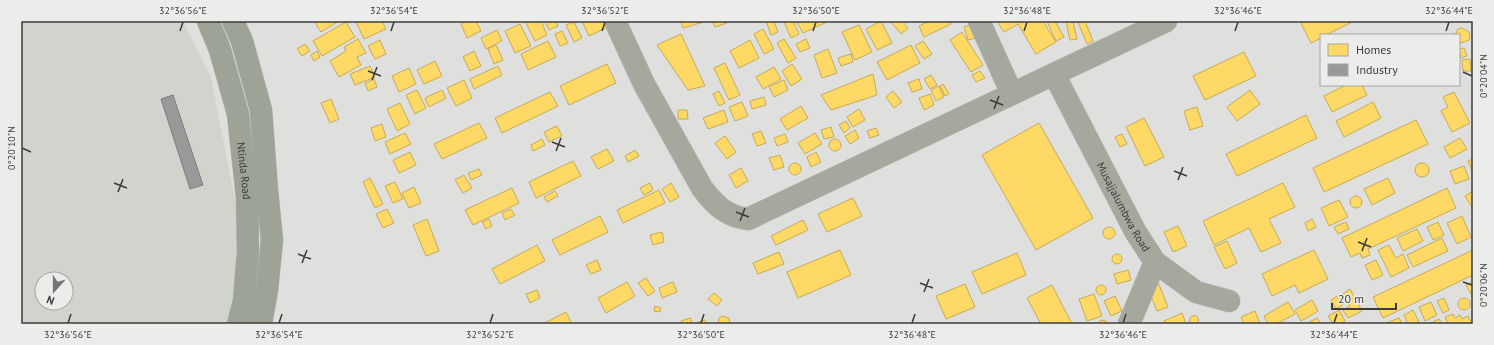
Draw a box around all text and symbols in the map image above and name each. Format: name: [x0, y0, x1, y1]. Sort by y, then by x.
text: 32°36'56"E: [159, 4, 207, 17]
text: 32°36'54"E: [370, 4, 418, 17]
text: 32°36'52"E: [581, 4, 629, 17]
text: 32°36'50"E: [792, 4, 840, 17]
text: 32°36'48"E: [1003, 4, 1051, 17]
text: 32°36'46"E: [1214, 4, 1262, 17]
text: 32°36'44"E: [1425, 4, 1473, 17]
legend: [1320, 34, 1460, 86]
text: Homes: [1356, 42, 1391, 57]
text: 0°20'04"N: [1477, 54, 1490, 98]
text: Industry: [1356, 62, 1398, 77]
text: 0°20'10"N: [5, 126, 18, 170]
street label: Ntinda Road: [234, 141, 254, 200]
street label: Musajjalumbwa Road: [1094, 160, 1154, 254]
text: 0°20'06"N: [1477, 263, 1490, 307]
north arrow: [34, 271, 74, 311]
scale bar: [1332, 285, 1396, 311]
text: 20 m: [1338, 291, 1364, 306]
text: N: [45, 293, 56, 308]
text: 32°36'56"E: [44, 328, 92, 341]
text: 32°36'54"E: [255, 328, 303, 341]
text: 32°36'52"E: [466, 328, 514, 341]
text: 32°36'50"E: [677, 328, 725, 341]
text: 32°36'48"E: [888, 328, 936, 341]
text: 32°36'46"E: [1099, 328, 1147, 341]
text: 32°36'44"E: [1310, 328, 1358, 341]

